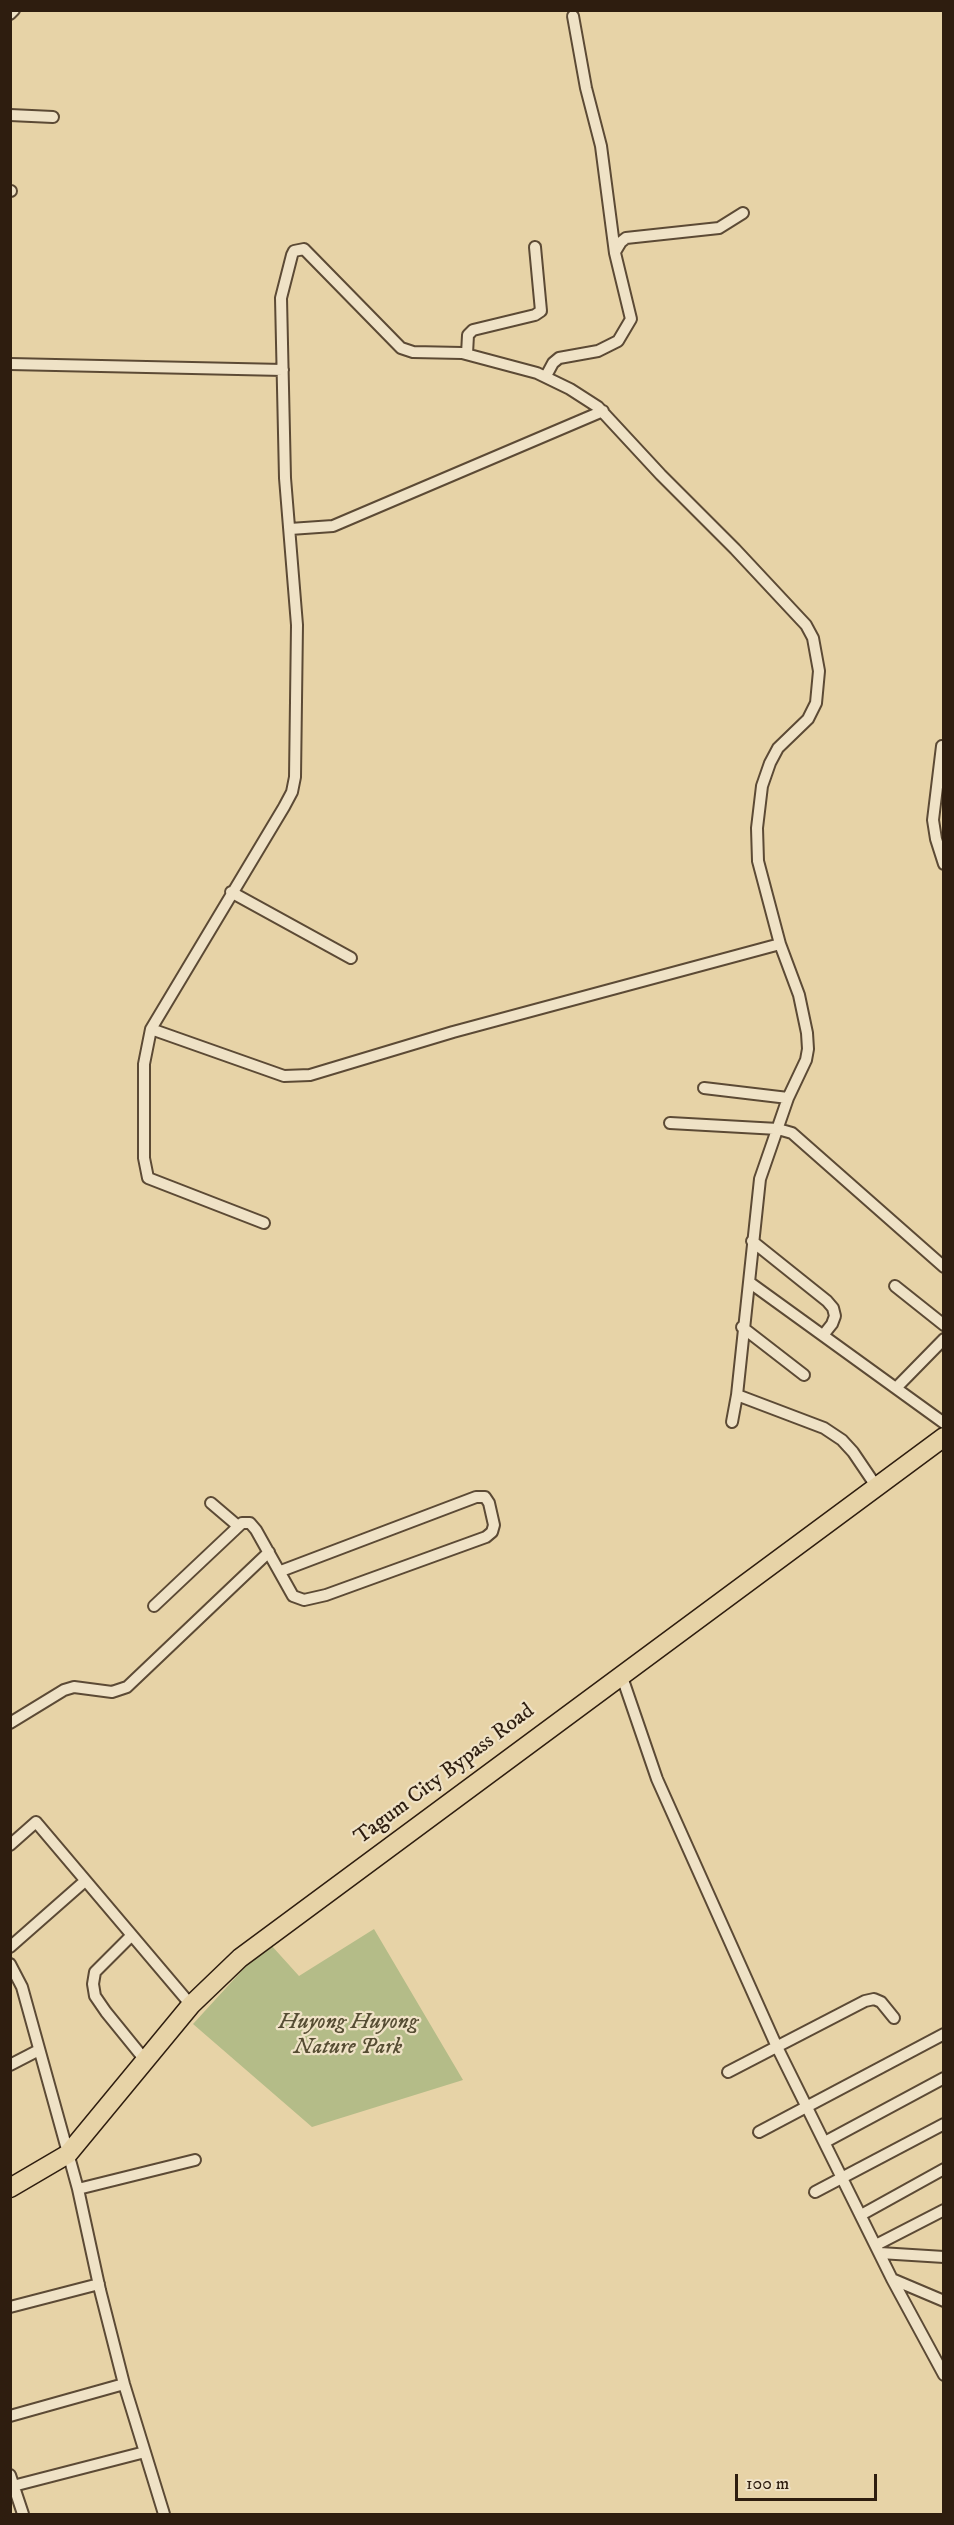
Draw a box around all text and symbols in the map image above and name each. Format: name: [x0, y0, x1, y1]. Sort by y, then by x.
street label: Tagum City Bypass Road: [350, 1699, 540, 1851]
park label: Huyong Huyong Nature Park: [278, 2010, 418, 2062]
scale bar: [738, 2462, 880, 2500]
text: 100 m: [746, 2473, 789, 2495]

